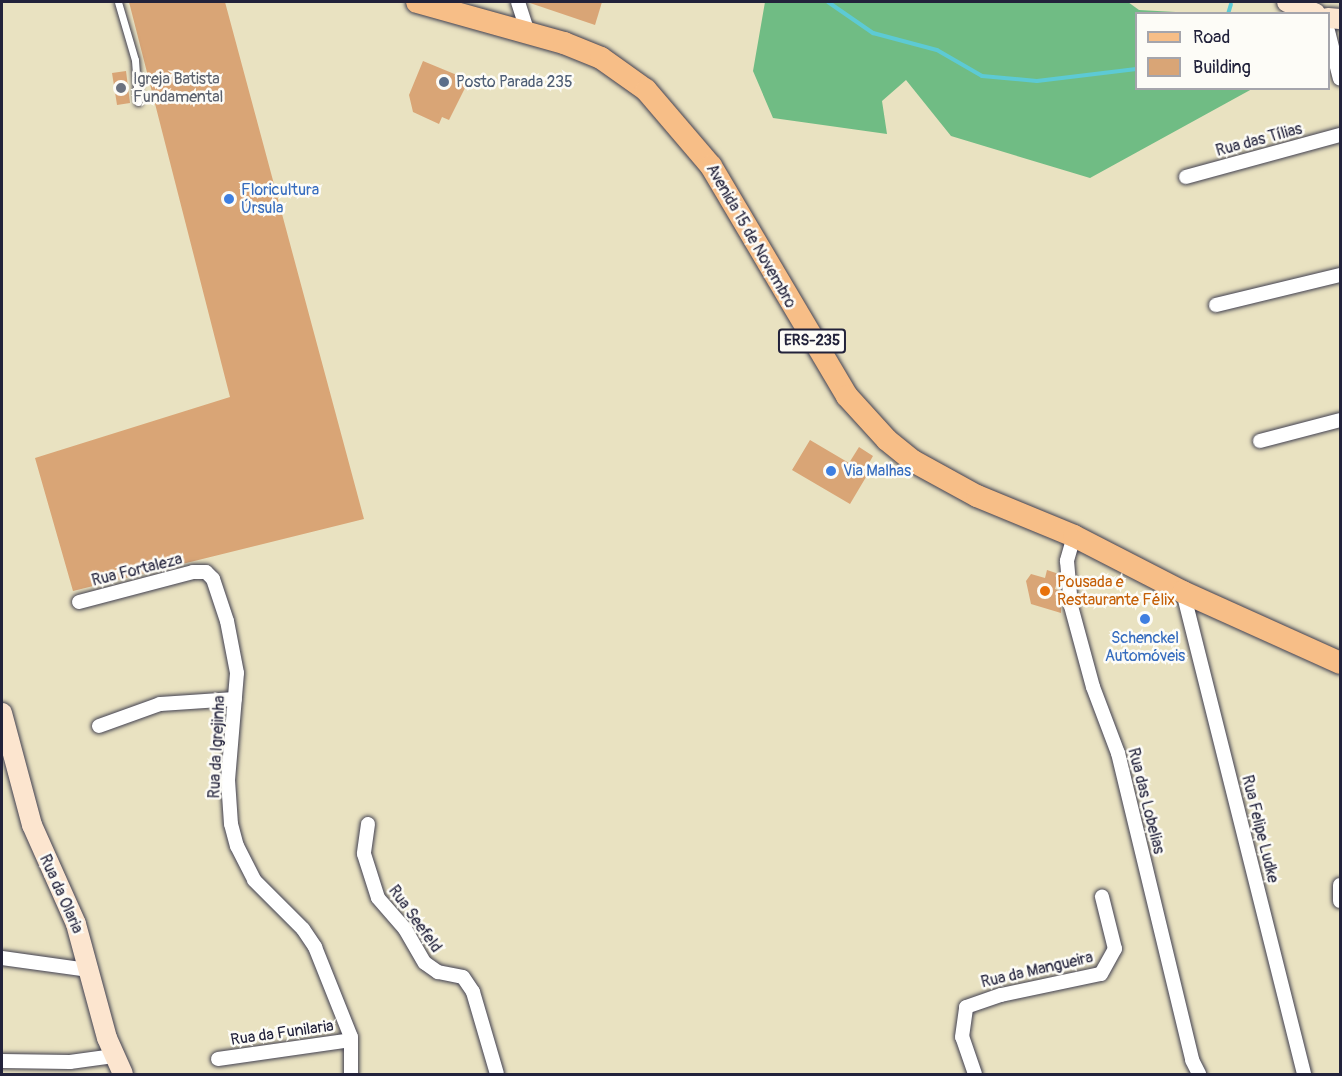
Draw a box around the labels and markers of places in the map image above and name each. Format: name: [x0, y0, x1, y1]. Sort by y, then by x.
place label: Igreja Batista Fundamental: [133, 69, 223, 107]
place label: Posto Parada 235: [456, 72, 573, 92]
marker: Posto Parada 235: [437, 75, 451, 89]
marker: Igreja Batista Fundamental: [114, 81, 128, 95]
place label: Floricultura Úrsula: [241, 180, 319, 218]
marker: Floricultura Úrsula: [222, 192, 236, 206]
place label: Via Malhas: [843, 461, 911, 481]
marker: Via Malhas: [824, 464, 838, 478]
place label: Pousada e Restaurante Félix: [1057, 572, 1175, 610]
marker: Pousada e Restaurante Félix: [1038, 584, 1052, 598]
marker: Schenckel Automóveis: [1138, 612, 1152, 626]
place label: Schenckel Automóveis: [1105, 628, 1185, 666]

